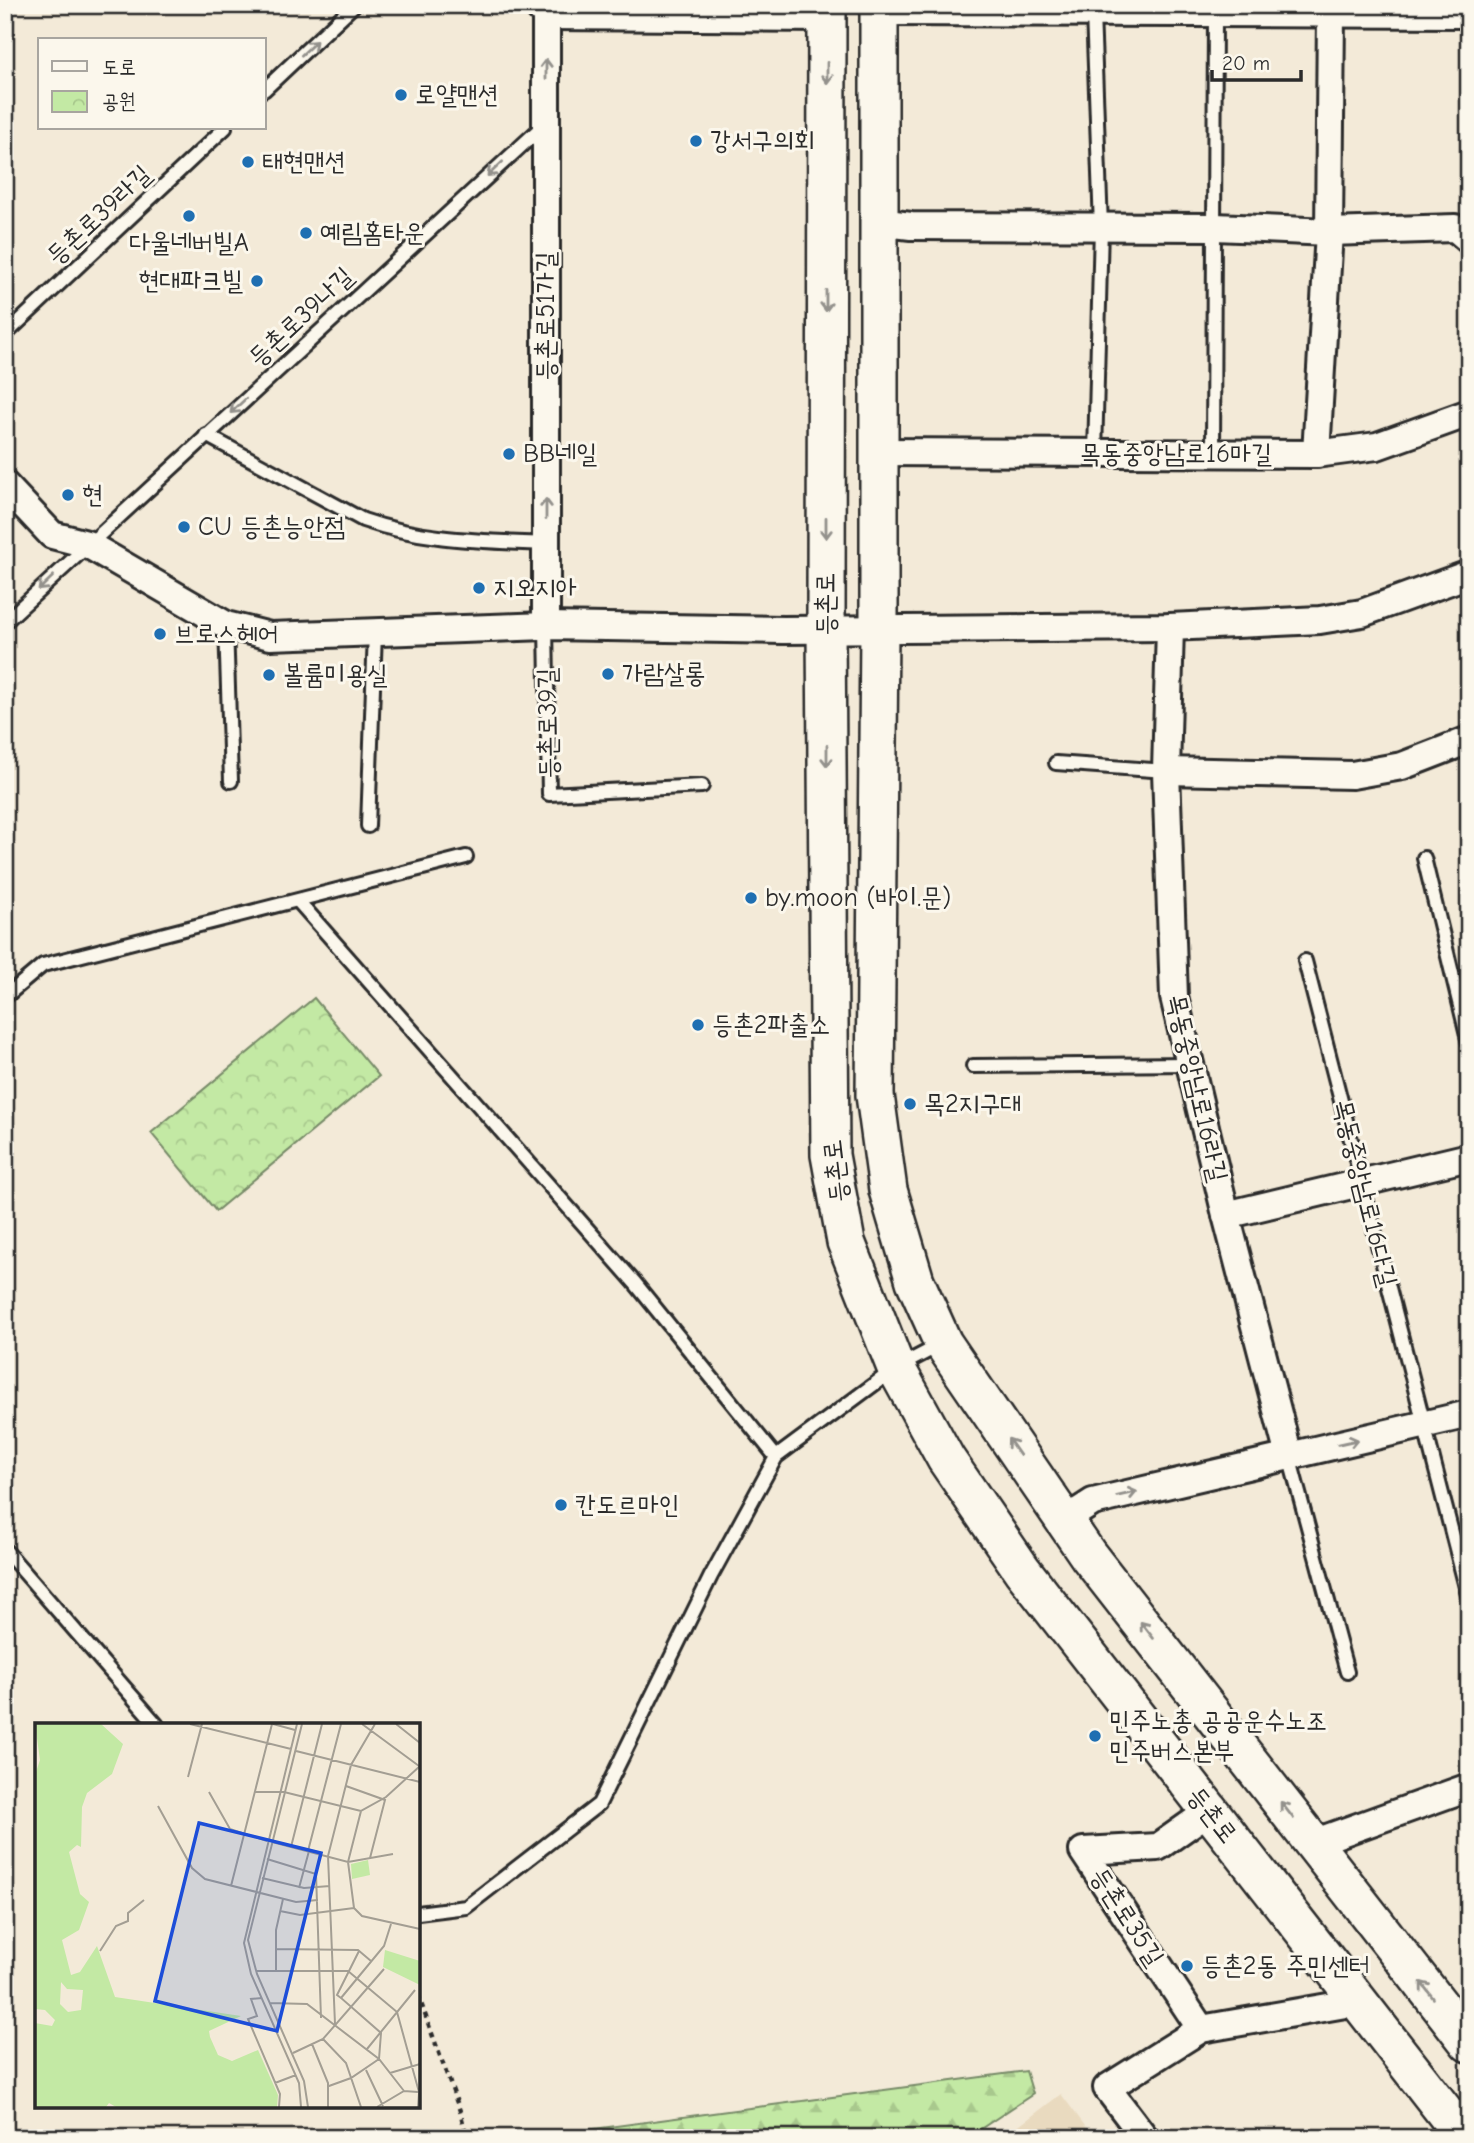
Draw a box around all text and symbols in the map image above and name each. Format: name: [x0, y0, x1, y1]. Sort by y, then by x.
legend: [38, 38, 266, 130]
scale bar: [1212, 38, 1301, 82]
one-way arrow: [300, 39, 317, 56]
text: 20 m: [1222, 51, 1270, 75]
text: 도로: [102, 55, 136, 79]
one-way arrow: [539, 58, 553, 81]
one-way arrow: [820, 62, 834, 85]
place label: 로얄맨션: [415, 80, 499, 110]
marker: 로얄맨션: [393, 87, 409, 103]
text: 공원: [102, 89, 136, 113]
place label: 강서구의회: [710, 126, 815, 156]
marker: 강서구의회: [688, 133, 704, 149]
place label: 태현맨션: [262, 147, 346, 177]
marker: 태현맨션: [240, 154, 256, 170]
street label: 등촌로39라길: [41, 159, 157, 271]
one-way arrow: [486, 161, 504, 177]
marker: 다울네버빌A: [181, 208, 197, 224]
place label: 예림홈타운: [320, 218, 425, 248]
marker: 예림홈타운: [298, 225, 314, 241]
place label: 다울네버빌A: [129, 228, 249, 258]
street label: 등촌로51가길: [531, 251, 561, 381]
street label: 등촌로39나길: [243, 261, 359, 373]
place label: 현대파크빌: [138, 266, 243, 296]
marker: 현대파크빌: [249, 273, 265, 289]
one-way arrow: [820, 289, 833, 312]
one-way arrow: [230, 397, 247, 414]
place label: BB네일: [523, 439, 597, 469]
street label: 목동중앙남로16마길: [1080, 439, 1272, 469]
marker: BB네일: [501, 446, 517, 462]
place label: 현: [82, 480, 103, 510]
marker: 현: [60, 487, 76, 503]
one-way arrow: [539, 497, 553, 520]
place label: CU 등촌능안점: [198, 512, 345, 542]
one-way arrow: [819, 517, 833, 540]
marker: CU 등촌능안점: [176, 519, 192, 535]
place label: 지오지아: [493, 573, 577, 603]
street label: 등촌로: [811, 573, 841, 635]
one-way arrow: [38, 575, 55, 592]
marker: 지오지아: [471, 580, 487, 596]
place label: 브로스헤어: [174, 619, 279, 649]
marker: 브로스헤어: [152, 626, 168, 642]
place label: 가람살롱: [622, 659, 706, 689]
place label: 볼륨미용실: [283, 660, 388, 690]
marker: 가람살롱: [600, 666, 616, 682]
marker: 볼륨미용실: [261, 667, 277, 683]
street label: 등촌로39길: [532, 667, 564, 779]
one-way arrow: [820, 744, 834, 767]
place label: by.moon (바이.문): [765, 883, 951, 913]
marker: by.moon (바이.문): [743, 890, 759, 906]
street label: 목동중앙남로16라길: [1161, 991, 1233, 1185]
place label: 등촌2파출소: [712, 1010, 830, 1040]
marker: 등촌2파출소: [690, 1017, 706, 1033]
place label: 목2지구대: [924, 1089, 1021, 1119]
marker: 목2지구대: [902, 1096, 918, 1112]
street label: 목동중앙남로16다길: [1327, 1096, 1403, 1290]
street label: 등촌로: [817, 1138, 855, 1204]
one-way arrow: [1336, 1435, 1359, 1448]
one-way arrow: [1007, 1437, 1021, 1457]
one-way arrow: [1115, 1487, 1138, 1501]
place label: 칸도르마인: [575, 1490, 680, 1520]
marker: 칸도르마인: [553, 1497, 569, 1513]
one-way arrow: [1140, 1622, 1155, 1640]
place label: 민주노총 공공운수노조 민주버스본부: [1109, 1706, 1327, 1766]
inset map: [35, 1723, 420, 2108]
marker: 민주노총 공공운수노조 민주버스본부: [1087, 1728, 1103, 1744]
street label: 등촌로: [1181, 1781, 1243, 1849]
one-way arrow: [1280, 1801, 1295, 1820]
street label: 등촌로35길: [1084, 1862, 1170, 1972]
place label: 등촌2동 주민센터: [1201, 1951, 1370, 1981]
marker: 등촌2동 주민센터: [1179, 1958, 1195, 1974]
one-way arrow: [1419, 1981, 1434, 1999]

